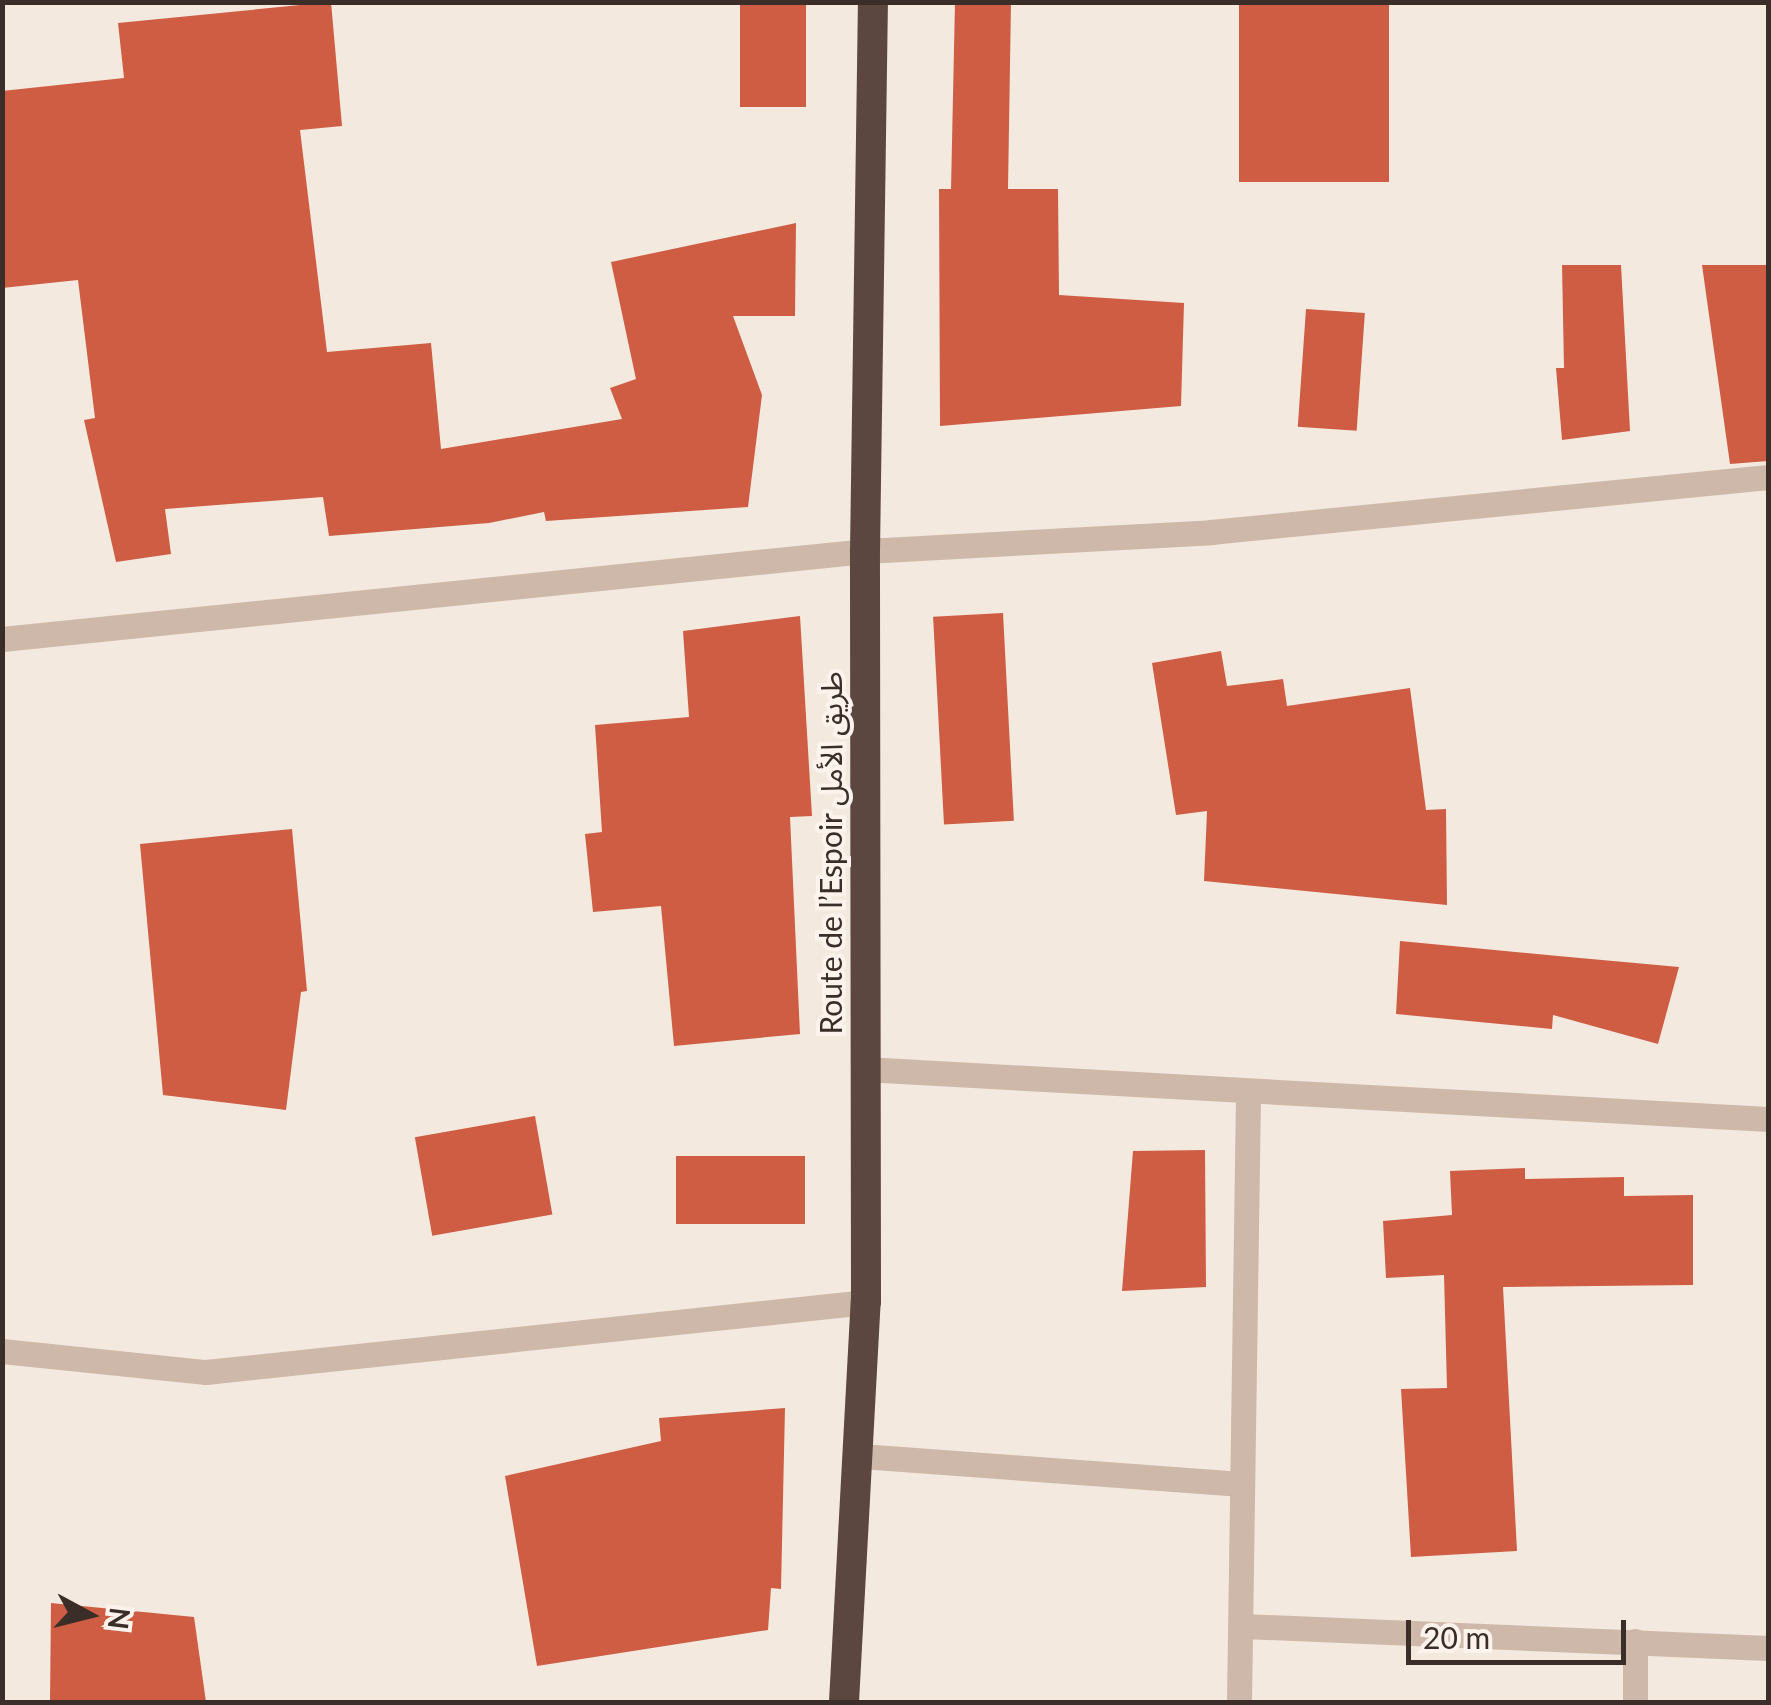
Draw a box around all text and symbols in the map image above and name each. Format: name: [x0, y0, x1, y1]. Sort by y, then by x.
street label: Route de l’Espoir طريق الأمل: [812, 671, 848, 1035]
north arrow: [40, 1565, 140, 1665]
scale bar: [1411, 1600, 1631, 1662]
text: N: [102, 1606, 138, 1631]
text: 20 m: [1423, 1619, 1490, 1655]

